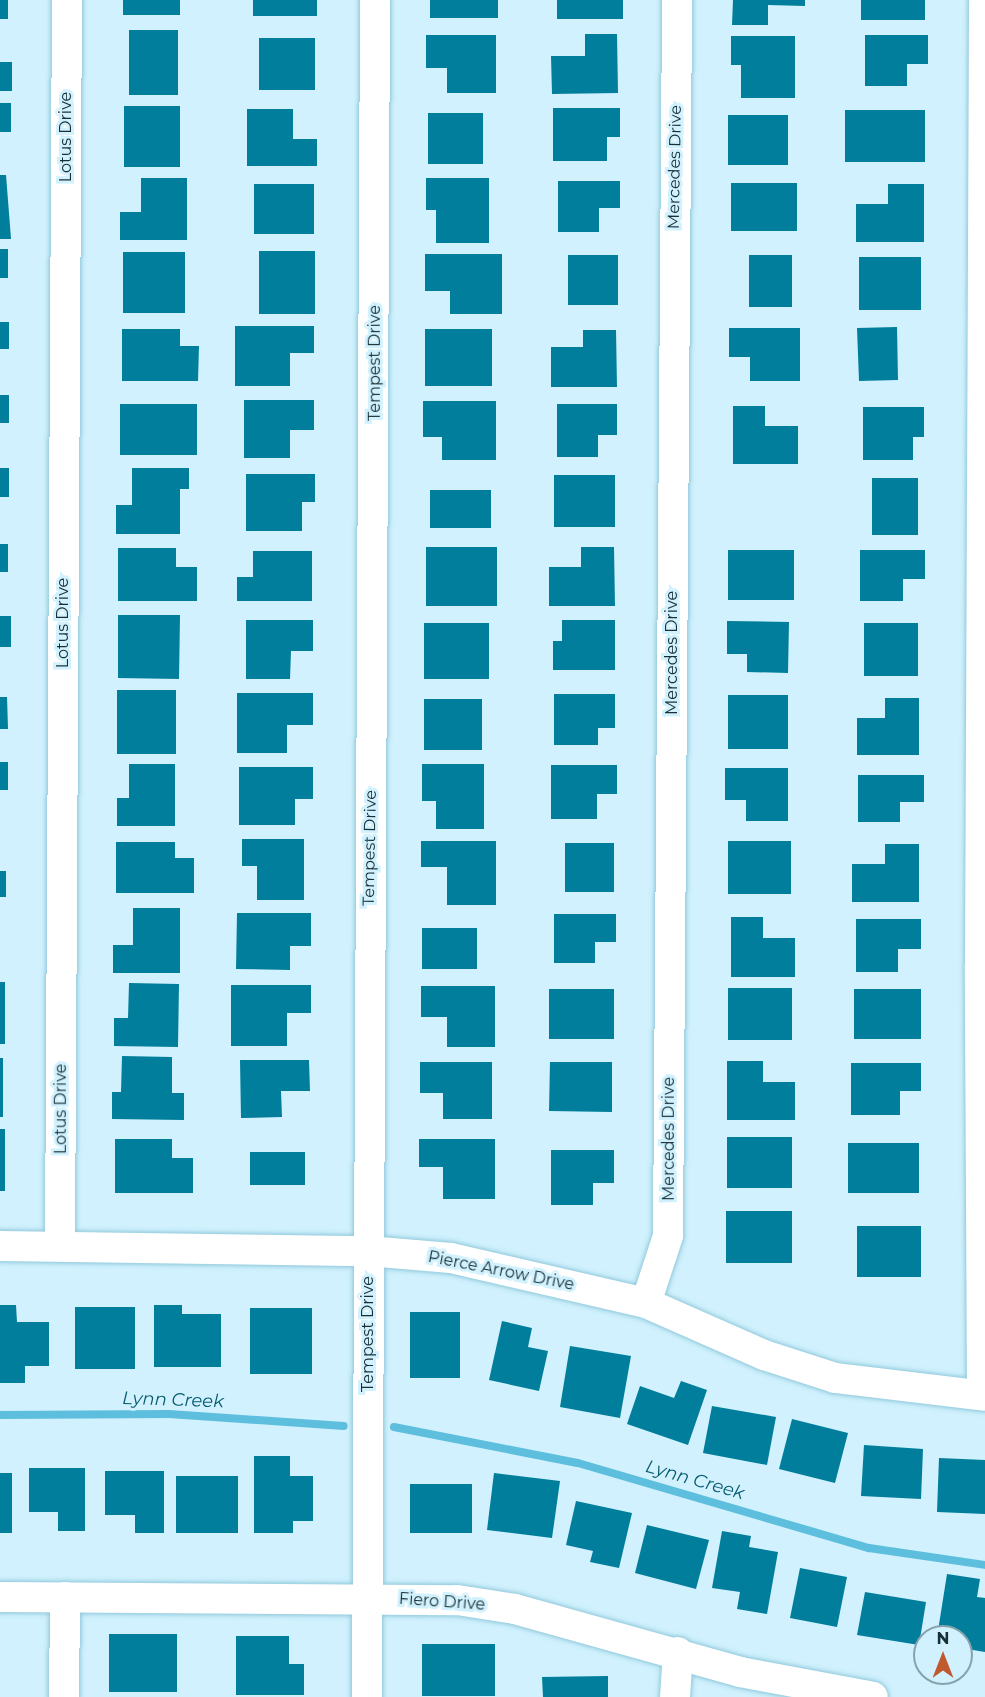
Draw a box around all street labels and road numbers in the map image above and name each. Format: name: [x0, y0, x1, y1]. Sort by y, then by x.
street label: Lotus Drive: [56, 92, 76, 182]
street label: Mercedes Drive: [664, 105, 686, 229]
street label: Tempest Drive: [365, 305, 385, 421]
street label: Lotus Drive: [53, 578, 73, 668]
street label: Mercedes Drive: [662, 591, 682, 715]
street label: Tempest Drive: [359, 790, 381, 906]
street label: Lotus Drive: [51, 1064, 71, 1154]
street label: Mercedes Drive: [659, 1077, 679, 1201]
street label: Pierce Arrow Drive: [426, 1247, 576, 1295]
street label: Tempest Drive: [358, 1276, 378, 1392]
street label: Fiero Drive: [398, 1589, 486, 1615]

